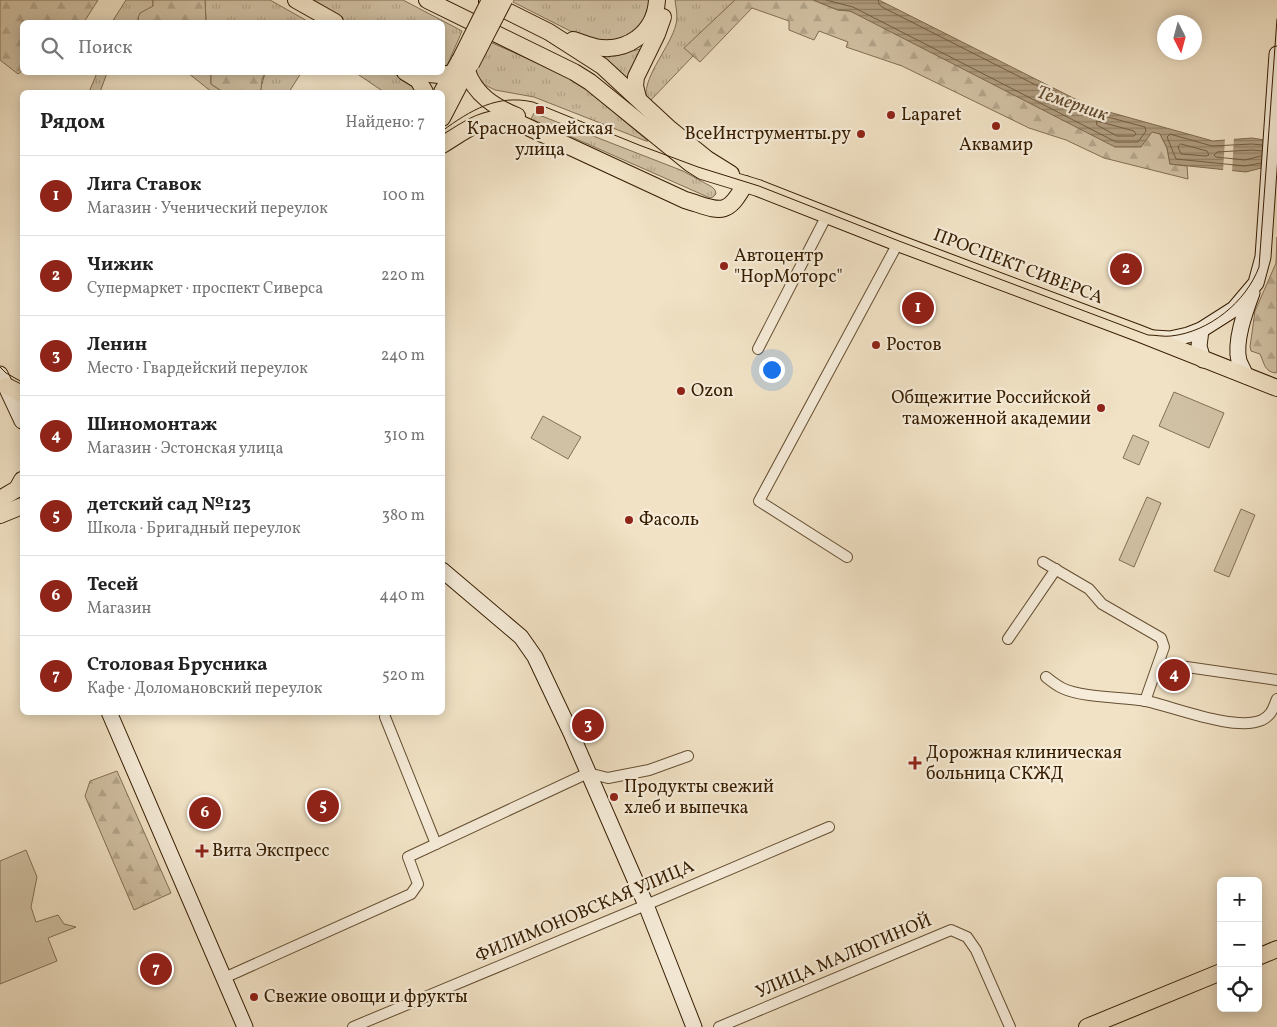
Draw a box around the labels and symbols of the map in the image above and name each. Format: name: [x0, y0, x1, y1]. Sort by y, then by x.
north arrow: [1157, 15, 1202, 60]
water label: Темерник: [1033, 80, 1112, 129]
place label: Laparet: [901, 103, 962, 128]
marker: Красноармейская улица: [534, 104, 546, 116]
marker: Laparet: [885, 109, 897, 121]
place label: Красноармейская улица: [467, 117, 613, 163]
marker: Аквамир: [990, 120, 1002, 132]
place label: ВсеИнструменты.ру: [684, 122, 851, 147]
marker: ВсеИнструменты.ру: [855, 128, 867, 140]
place label: Аквамир: [959, 133, 1033, 158]
street label: ПРОСПЕКТ СИВЕРСА: [929, 223, 1107, 311]
place label: Автоцентр "НорМоторс": [734, 244, 843, 290]
pin: 2: [1110, 250, 1142, 288]
marker: Автоцентр "НорМоторс": [718, 260, 730, 272]
pin: 1: [902, 289, 934, 327]
place label: Ростов: [886, 333, 942, 358]
marker: Ростов: [870, 339, 882, 351]
your location: [759, 357, 785, 383]
place label: Ozon: [691, 379, 734, 404]
marker: Ozon: [675, 385, 687, 397]
place label: Общежитие Российской таможенной академии: [891, 386, 1091, 432]
marker: Общежитие Российской таможенной академии: [1095, 402, 1107, 414]
place label: Фасоль: [639, 508, 699, 533]
marker: Фасоль: [623, 514, 635, 526]
pin: 4: [1158, 656, 1190, 694]
pin: 3: [572, 706, 604, 744]
place label: Дорожная клиническая больница СКЖД: [926, 741, 1122, 787]
marker: Дорожная клиническая больница СКЖД: [908, 756, 922, 770]
place label: Продукты свежий хлеб и выпечка: [624, 775, 774, 821]
pin: 5: [307, 787, 339, 825]
marker: Продукты свежий хлеб и выпечка: [608, 791, 620, 803]
pin: 6: [189, 794, 221, 832]
place label: Вита Экспресс: [212, 839, 330, 864]
marker: Вита Экспресс: [196, 845, 208, 857]
street label: ФИЛИМОНОВСКАЯ УЛИЦА: [472, 854, 699, 970]
street label: УЛИЦА МАЛЮГИНОЙ: [752, 909, 936, 1005]
pin: 7: [140, 950, 172, 988]
place label: Свежие овощи и фрукты: [264, 985, 468, 1010]
marker: Свежие овощи и фрукты: [248, 991, 260, 1003]

